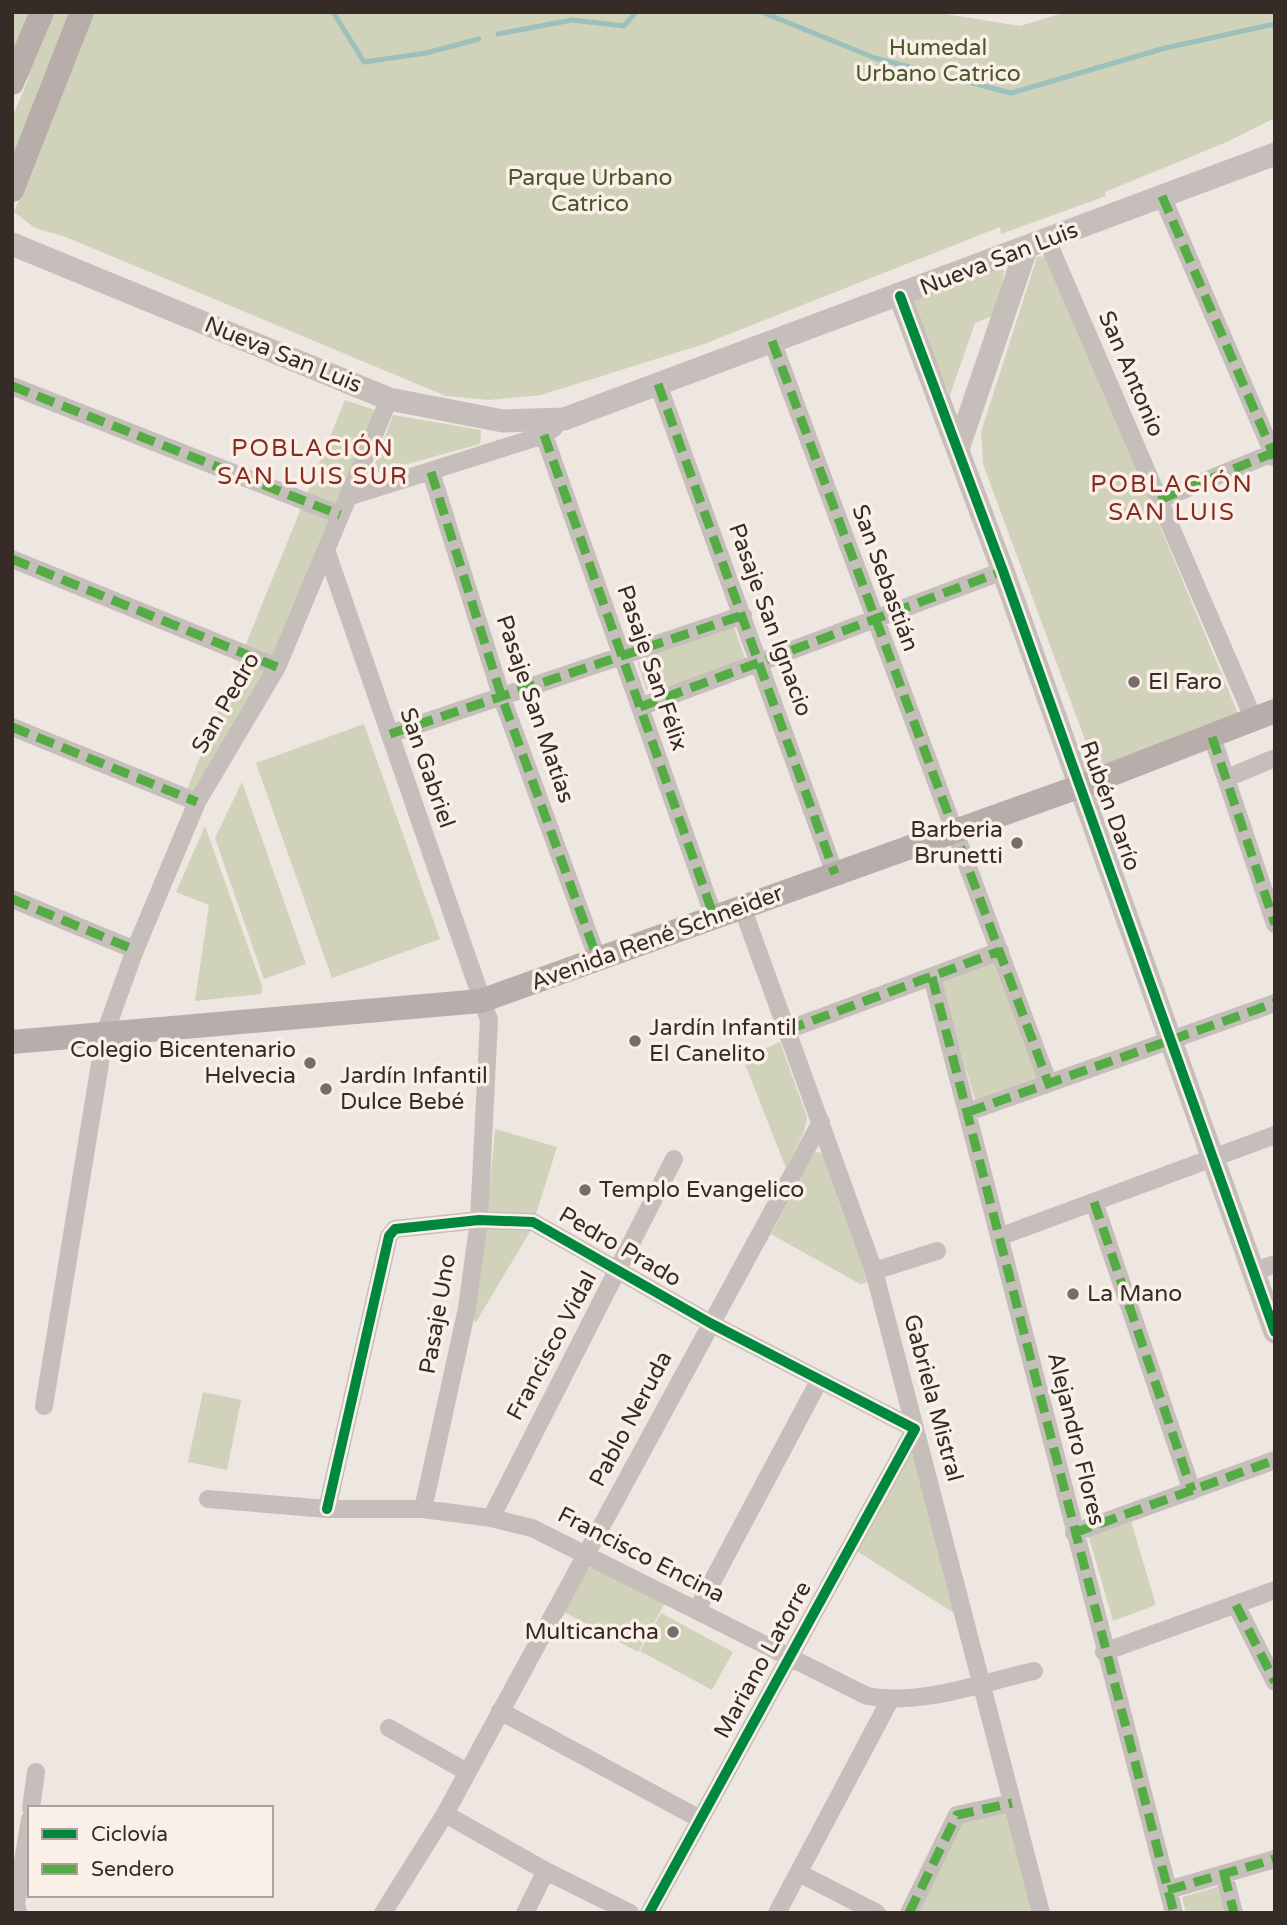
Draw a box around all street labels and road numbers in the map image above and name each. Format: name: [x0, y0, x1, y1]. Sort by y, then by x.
street label: Nueva San Luis: [916, 216, 1082, 302]
street label: San Antonio: [1092, 307, 1170, 441]
street label: Nueva San Luis: [200, 311, 366, 399]
street label: San Sebastián: [845, 501, 925, 655]
street label: Pasaje San Ignacio: [722, 520, 818, 720]
street label: Pasaje San Félix: [610, 581, 694, 755]
street label: Pasaje San Matías: [490, 611, 580, 807]
street label: San Pedro: [186, 647, 266, 759]
street label: San Gabriel: [393, 704, 461, 832]
street label: Rubén Darío: [1074, 737, 1146, 875]
street label: Avenida René Schneider: [527, 879, 787, 997]
street label: Pedro Prado: [554, 1201, 686, 1293]
street label: Pasaje Uno: [414, 1252, 462, 1376]
street label: Francisco Vidal: [501, 1267, 603, 1425]
street label: Gabriela Mistral: [897, 1311, 969, 1485]
street label: Pablo Neruda: [584, 1346, 678, 1492]
street label: Alejandro Flores: [1041, 1349, 1111, 1529]
street label: Francisco Encina: [553, 1501, 729, 1609]
street label: Mariano Latorre: [708, 1577, 818, 1743]

